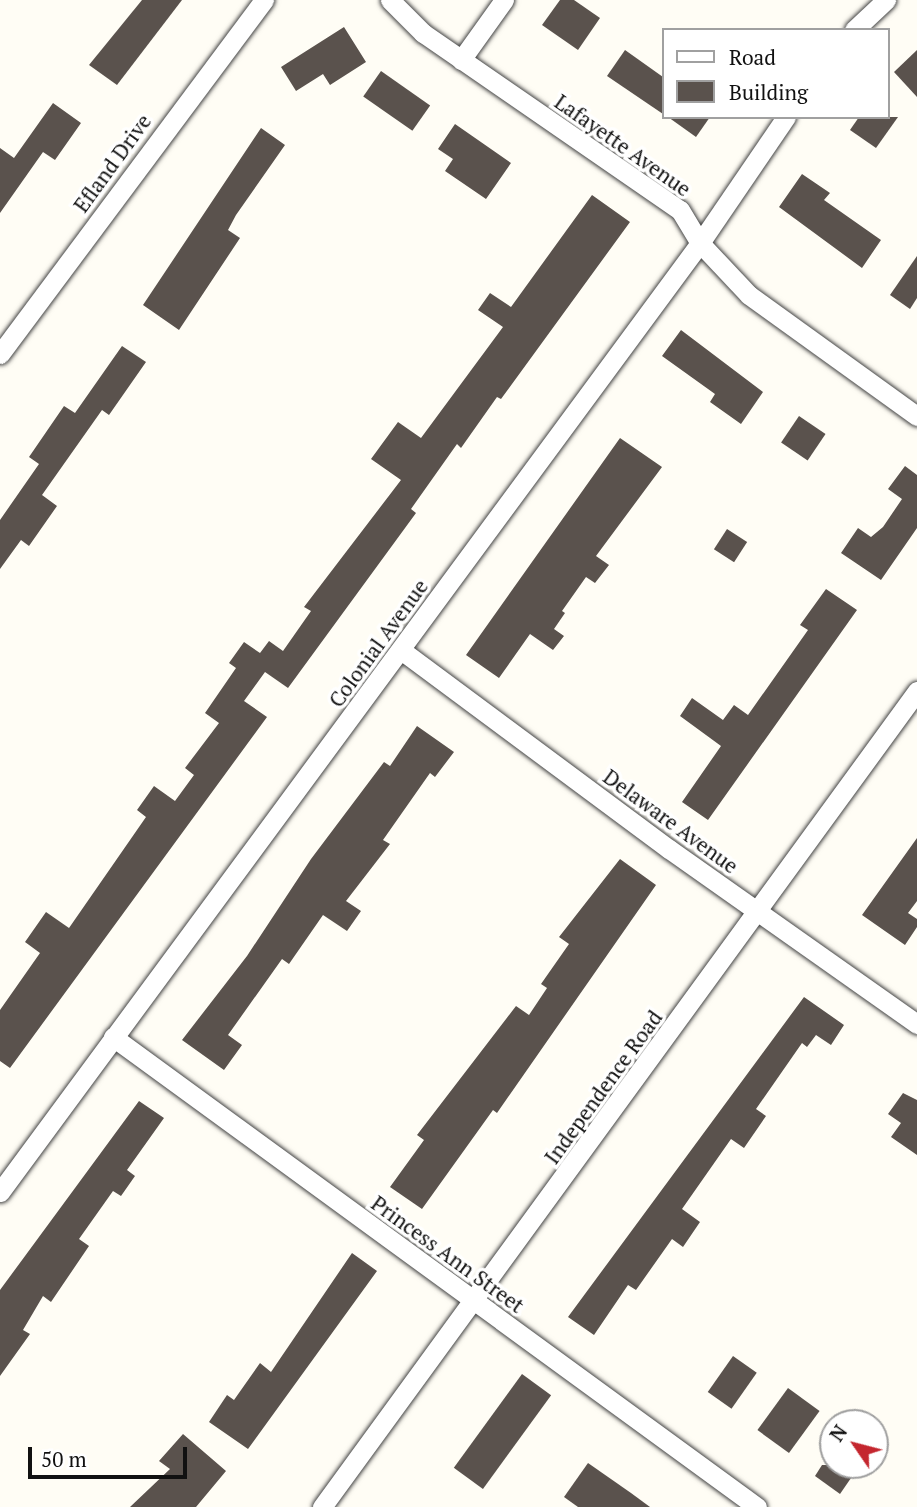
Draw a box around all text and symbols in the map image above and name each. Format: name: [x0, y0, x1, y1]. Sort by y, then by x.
legend: [662, 28, 889, 119]
text: Road: [729, 43, 776, 71]
text: Building: [729, 78, 808, 106]
street label: Lafayette Avenue: [550, 89, 696, 201]
street label: Efland Drive: [68, 109, 156, 217]
street label: Colonial Avenue: [323, 574, 433, 712]
street label: Delaware Avenue: [599, 764, 743, 878]
street label: Independence Road: [539, 1005, 667, 1169]
street label: Princess Ann Street: [367, 1190, 529, 1318]
north arrow: [819, 1409, 889, 1479]
text: N: [824, 1420, 852, 1446]
scale bar: [32, 1434, 191, 1478]
text: 50 m: [41, 1445, 87, 1473]

